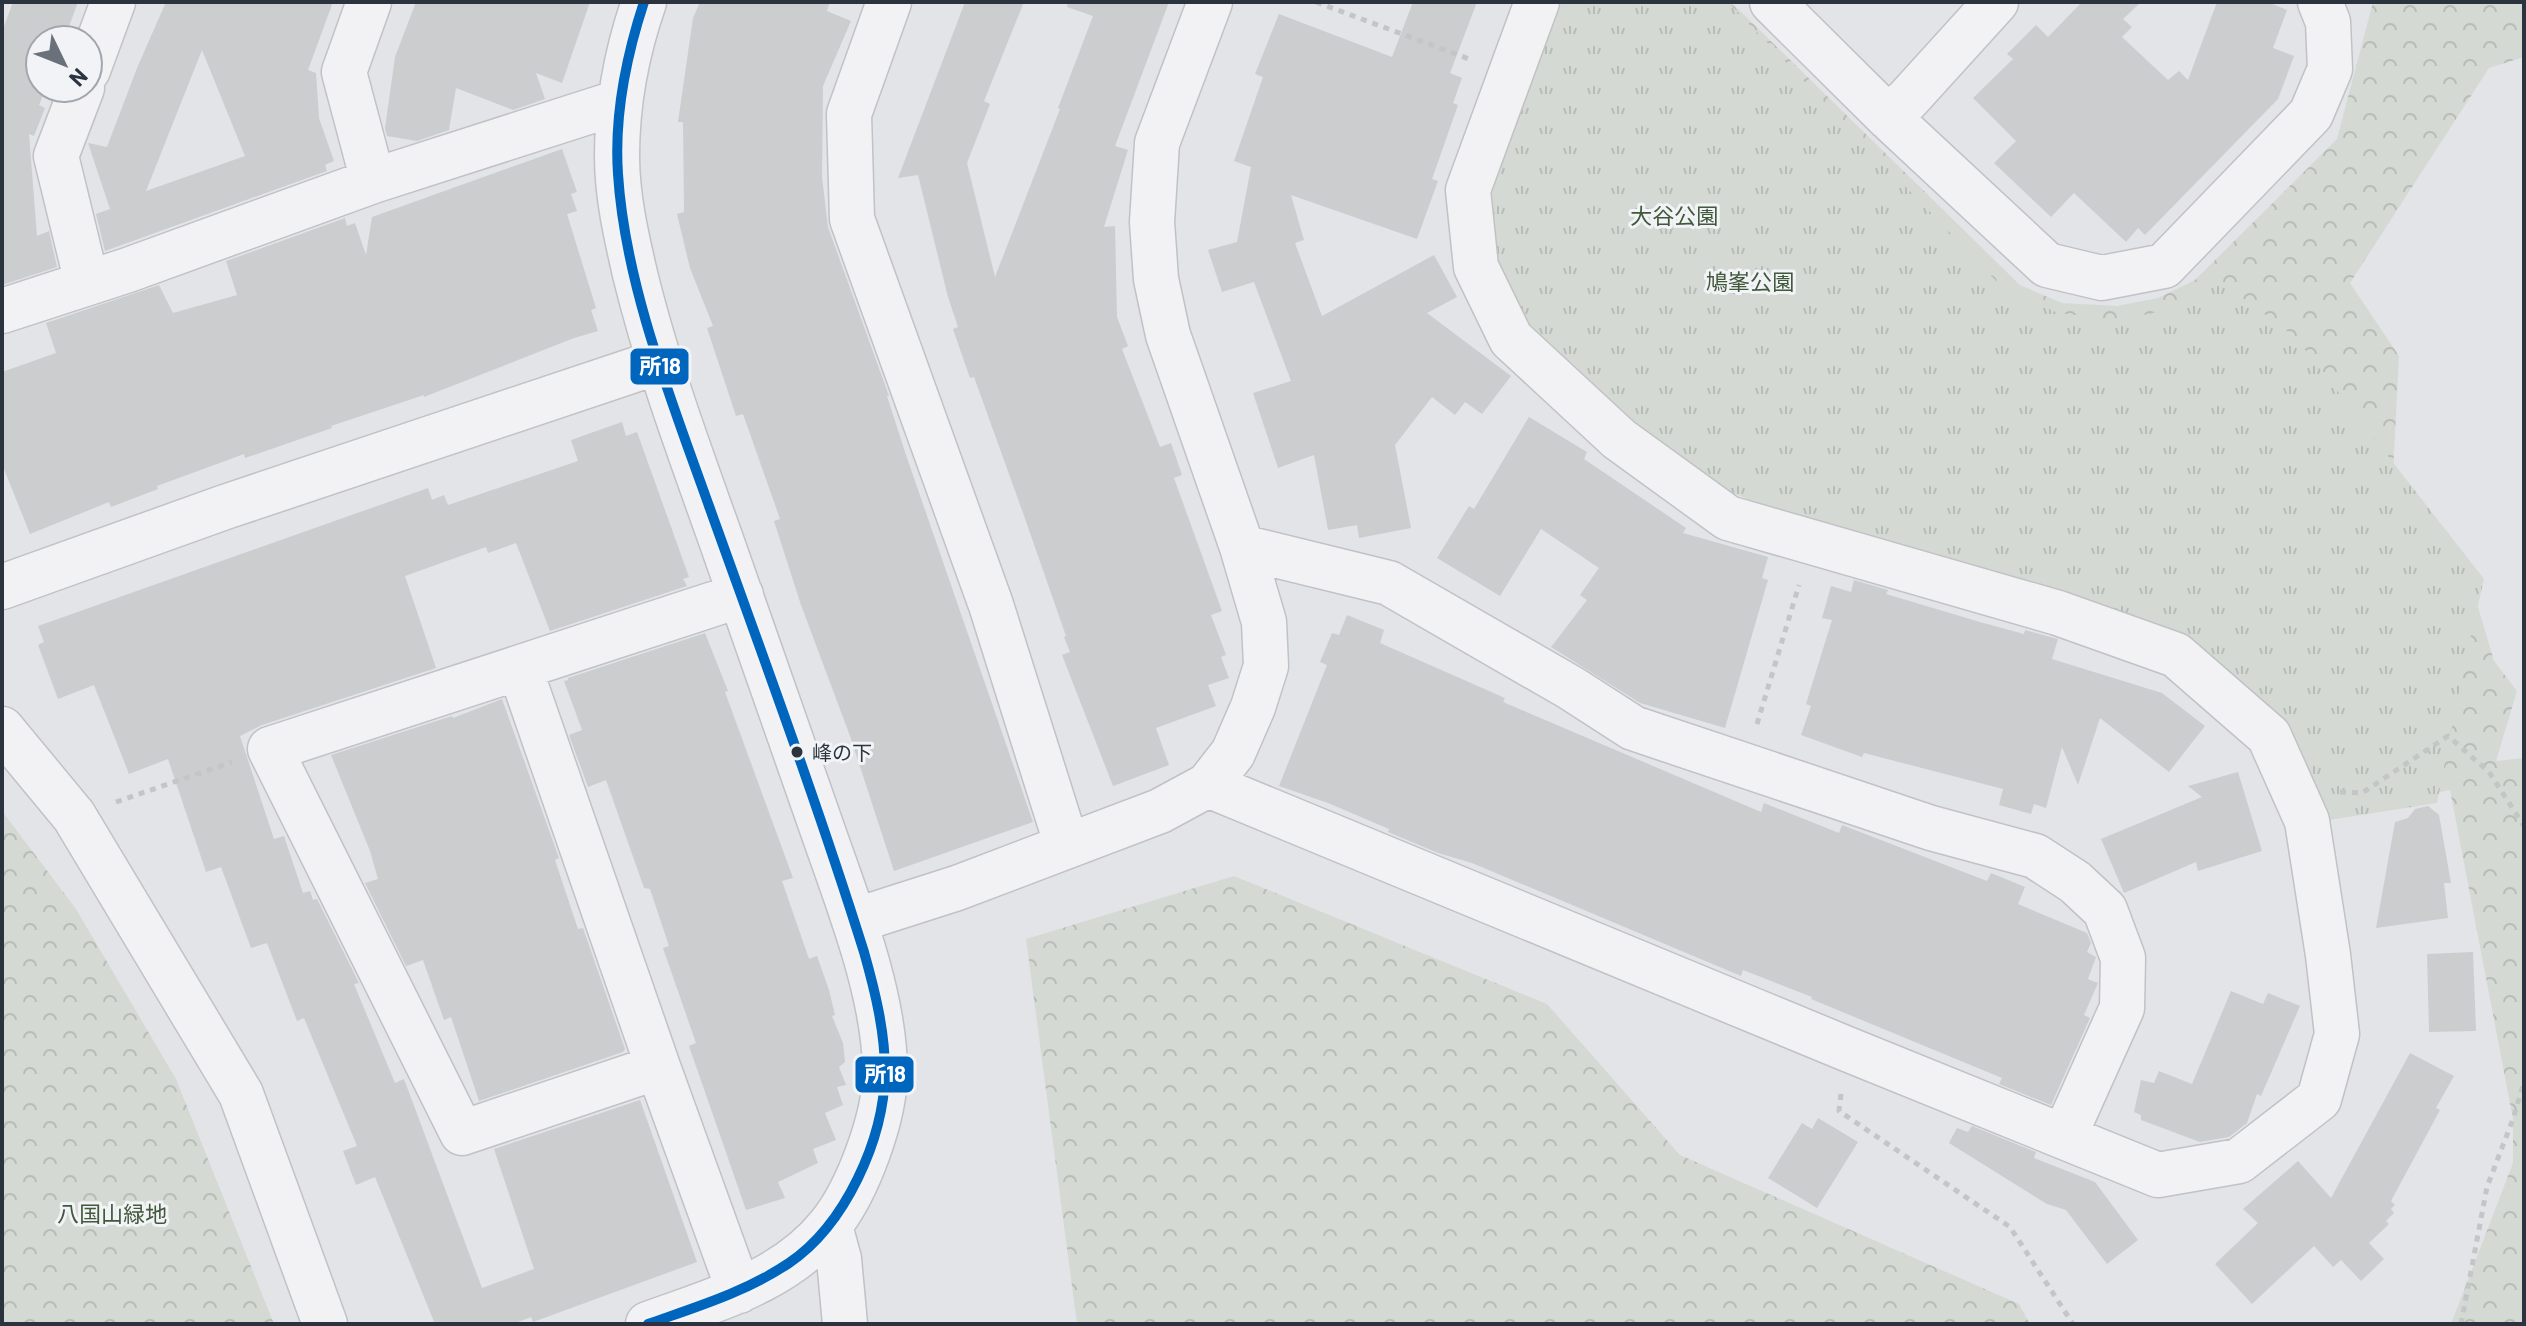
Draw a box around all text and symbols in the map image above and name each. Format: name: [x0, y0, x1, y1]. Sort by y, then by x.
north arrow: [24, 24, 104, 104]
text: N: [65, 64, 94, 93]
park label: 大谷公園: [1630, 202, 1718, 228]
park label: 鳩峯公園: [1706, 268, 1794, 294]
line badge: 所18: [629, 347, 690, 386]
text: 所18: [639, 352, 681, 378]
place label: 峰の下: [812, 740, 872, 764]
marker: 峰の下: [789, 744, 805, 760]
line badge: 所18: [854, 1055, 915, 1094]
text: 所18: [864, 1060, 906, 1086]
park label: 八国山緑地: [57, 1200, 167, 1226]

